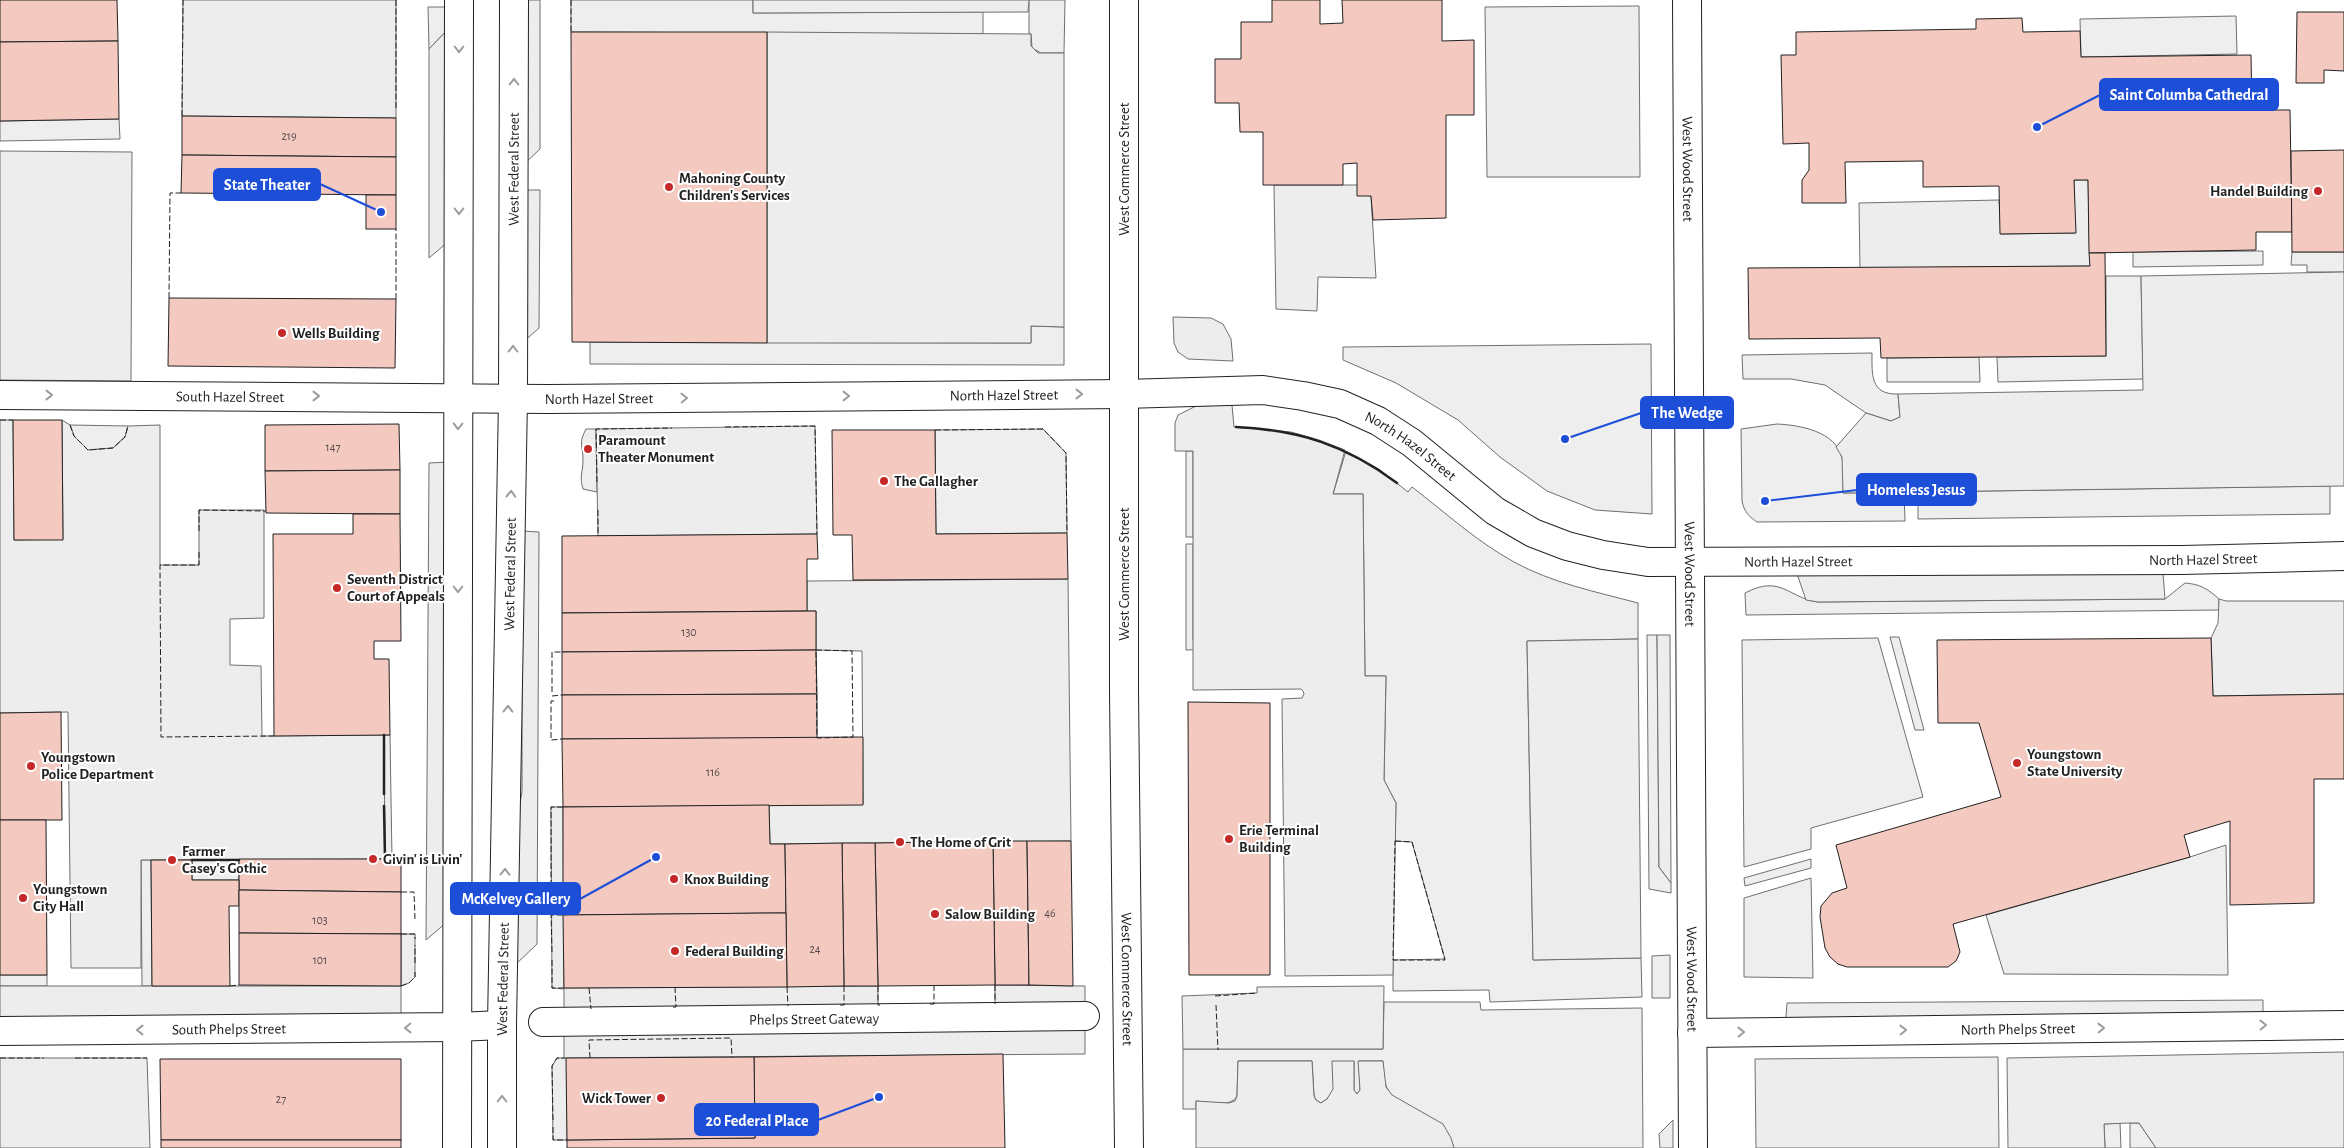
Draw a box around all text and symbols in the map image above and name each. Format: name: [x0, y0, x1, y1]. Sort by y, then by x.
one-way arrow: [454, 45, 464, 53]
one-way arrow: [509, 77, 519, 85]
callout: Saint Columba Cathedral: [2100, 79, 2278, 110]
text: Saint Columba Cathedral: [2110, 87, 2268, 103]
street label: West Commerce Street: [1117, 102, 1132, 236]
street label: West Federal Street: [506, 112, 521, 226]
street label: West Wood Street: [1680, 116, 1696, 222]
house number: 219: [281, 130, 297, 142]
callout: State Theater: [214, 169, 320, 200]
place label: Mahoning County Children's Services: [679, 171, 790, 203]
text: State Theater: [224, 177, 311, 193]
marker: Mahoning County Children's Services: [663, 181, 675, 193]
place label: Handel Building: [2210, 184, 2308, 199]
marker: Handel Building: [2312, 185, 2324, 197]
one-way arrow: [454, 208, 464, 215]
place label: Wells Building: [292, 326, 380, 341]
marker: Wells Building: [276, 327, 288, 339]
one-way arrow: [508, 345, 518, 352]
street label: North Hazel Street: [950, 387, 1058, 403]
street label: South Hazel Street: [176, 389, 284, 405]
one-way arrow: [1076, 389, 1083, 399]
one-way arrow: [45, 390, 53, 400]
one-way arrow: [312, 391, 320, 401]
street label: North Hazel Street: [545, 391, 654, 407]
one-way arrow: [843, 391, 851, 401]
one-way arrow: [680, 392, 688, 403]
callout: The Wedge: [1641, 397, 1733, 428]
text: The Wedge: [1651, 405, 1723, 421]
street label: North Hazel Street: [1363, 409, 1459, 484]
one-way arrow: [453, 422, 463, 430]
place label: Paramount Theater Monument: [598, 433, 714, 465]
house number: 147: [326, 441, 340, 453]
marker: Paramount Theater Monument: [582, 443, 594, 455]
place label: The Gallagher: [894, 474, 979, 489]
callout: Homeless Jesus: [1857, 474, 1976, 505]
marker: The Gallagher: [878, 475, 890, 487]
text: Homeless Jesus: [1867, 482, 1965, 498]
one-way arrow: [506, 490, 516, 498]
street label: West Commerce Street: [1117, 507, 1132, 641]
street label: West Federal Street: [501, 517, 518, 631]
street label: West Wood Street: [1682, 521, 1698, 627]
street label: North Hazel Street: [2149, 551, 2258, 568]
street label: North Hazel Street: [1744, 554, 1853, 569]
place label: Seventh District Court of Appeals: [347, 572, 445, 604]
marker: Seventh District Court of Appeals: [331, 582, 343, 594]
one-way arrow: [453, 585, 463, 593]
house number: 130: [681, 626, 697, 638]
one-way arrow: [503, 705, 513, 712]
place label: Youngstown State University: [2027, 747, 2123, 779]
place label: Youngstown Police Department: [41, 750, 154, 782]
marker: Youngstown State University: [2011, 757, 2023, 769]
marker: Youngstown Police Department: [25, 760, 37, 772]
house number: 116: [706, 766, 720, 778]
place label: Erie Terminal Building: [1239, 823, 1319, 855]
marker: Erie Terminal Building: [1223, 833, 1235, 845]
place label: The Home of Grit: [910, 835, 1011, 850]
marker: The Home of Grit: [894, 836, 906, 848]
place label: Farmer Casey's Gothic: [182, 844, 267, 876]
place label: Givin' is Livin': [383, 852, 462, 867]
marker: Givin' is Livin': [367, 853, 379, 865]
marker: Farmer Casey's Gothic: [166, 854, 178, 866]
one-way arrow: [500, 867, 511, 875]
place label: Knox Building: [684, 872, 769, 887]
marker: Knox Building: [668, 873, 680, 885]
place label: Youngstown City Hall: [33, 882, 107, 914]
callout: McKelvey Gallery: [451, 883, 580, 914]
text: McKelvey Gallery: [462, 891, 571, 908]
marker: Youngstown City Hall: [17, 892, 29, 904]
place label: Salow Building: [945, 907, 1035, 922]
house number: 46: [1044, 907, 1056, 919]
marker: Salow Building: [929, 908, 941, 920]
street label: West Commerce Street: [1119, 912, 1135, 1046]
house number: 103: [312, 914, 328, 926]
street label: West Federal Street: [495, 922, 511, 1036]
street label: West Wood Street: [1684, 926, 1700, 1032]
house number: 24: [809, 943, 821, 955]
place label: Federal Building: [685, 944, 784, 959]
marker: Federal Building: [669, 945, 681, 957]
house number: 101: [313, 954, 327, 966]
street label: Phelps Street Gateway: [749, 1011, 880, 1027]
one-way arrow: [2259, 1020, 2267, 1031]
street label: South Phelps Street: [172, 1021, 286, 1037]
street label: North Phelps Street: [1961, 1021, 2075, 1037]
one-way arrow: [404, 1023, 412, 1033]
one-way arrow: [2097, 1023, 2105, 1033]
one-way arrow: [136, 1025, 144, 1035]
one-way arrow: [1900, 1025, 1907, 1035]
one-way arrow: [1737, 1027, 1745, 1037]
place label: Wick Tower: [582, 1091, 652, 1106]
marker: Wick Tower: [655, 1092, 667, 1104]
house number: 27: [276, 1093, 286, 1105]
one-way arrow: [497, 1095, 507, 1103]
callout: 20 Federal Place: [695, 1104, 818, 1135]
text: 20 Federal Place: [706, 1113, 809, 1129]

